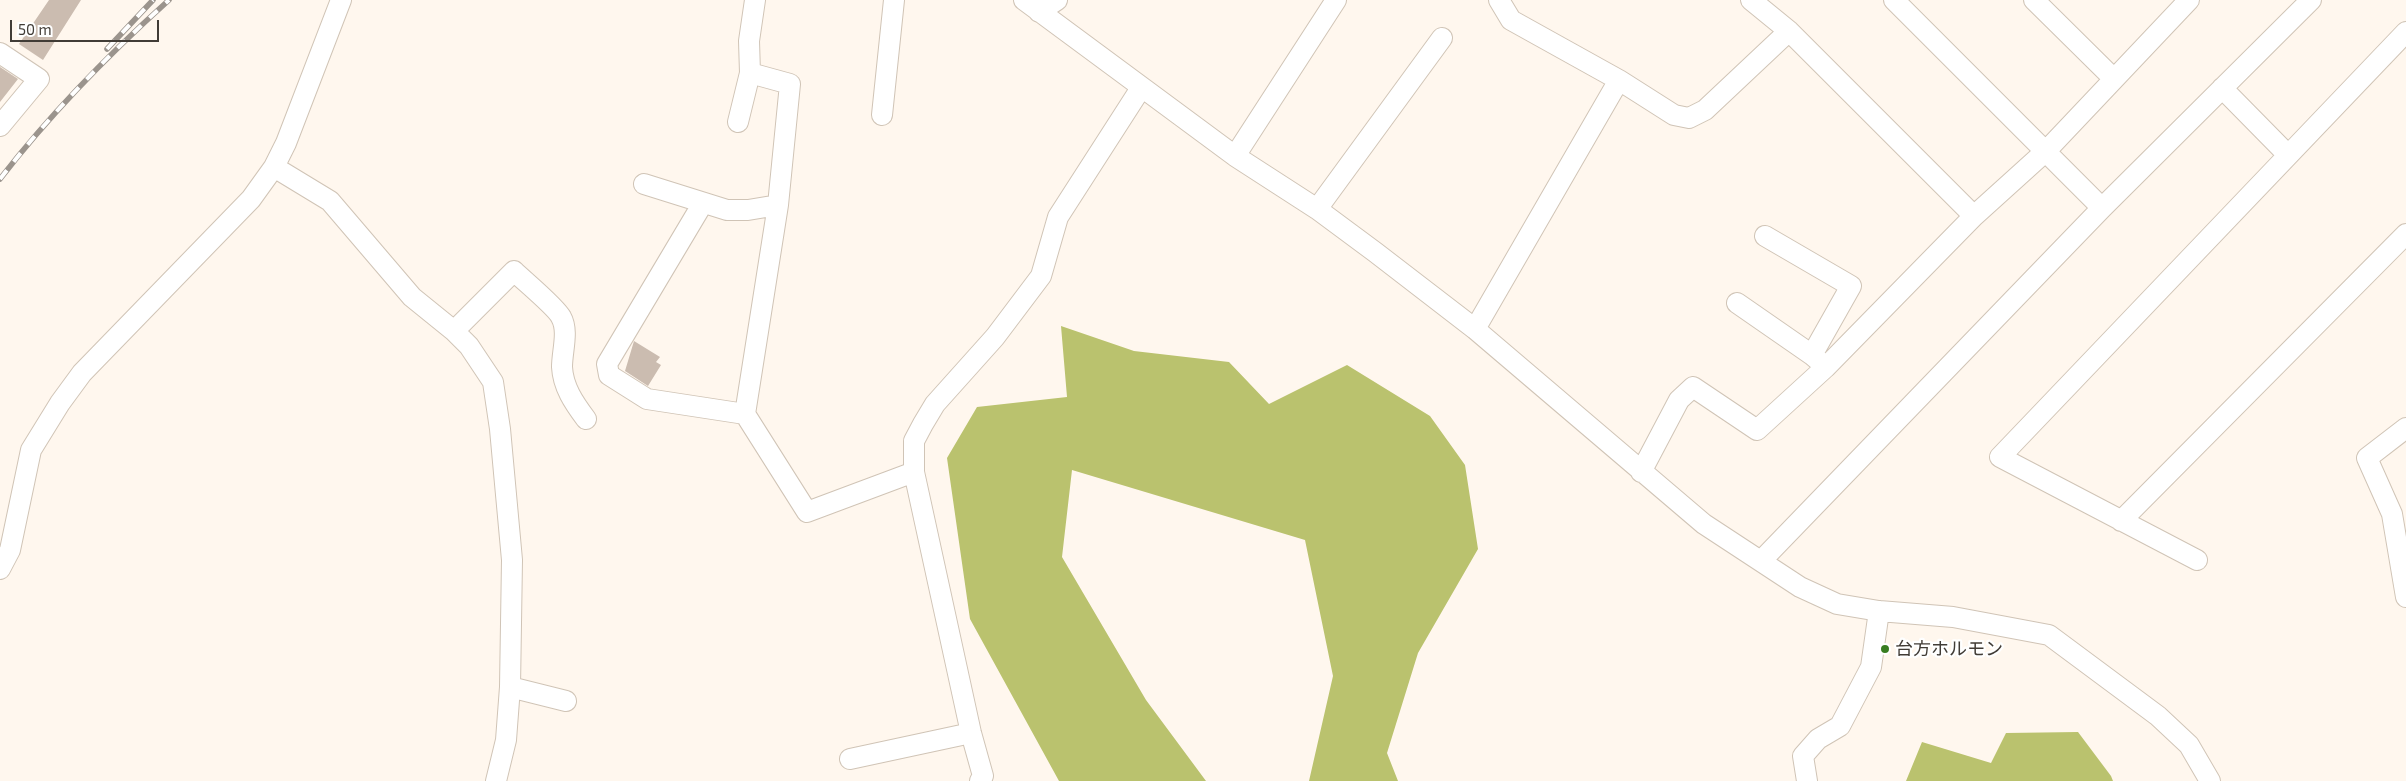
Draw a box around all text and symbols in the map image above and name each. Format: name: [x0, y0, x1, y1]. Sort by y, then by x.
scale bar: [12, 10, 161, 42]
text: 50 m: [18, 20, 52, 38]
place label: 台方ホルモン: [1895, 638, 2003, 660]
marker: 台方ホルモン: [1879, 643, 1891, 655]

